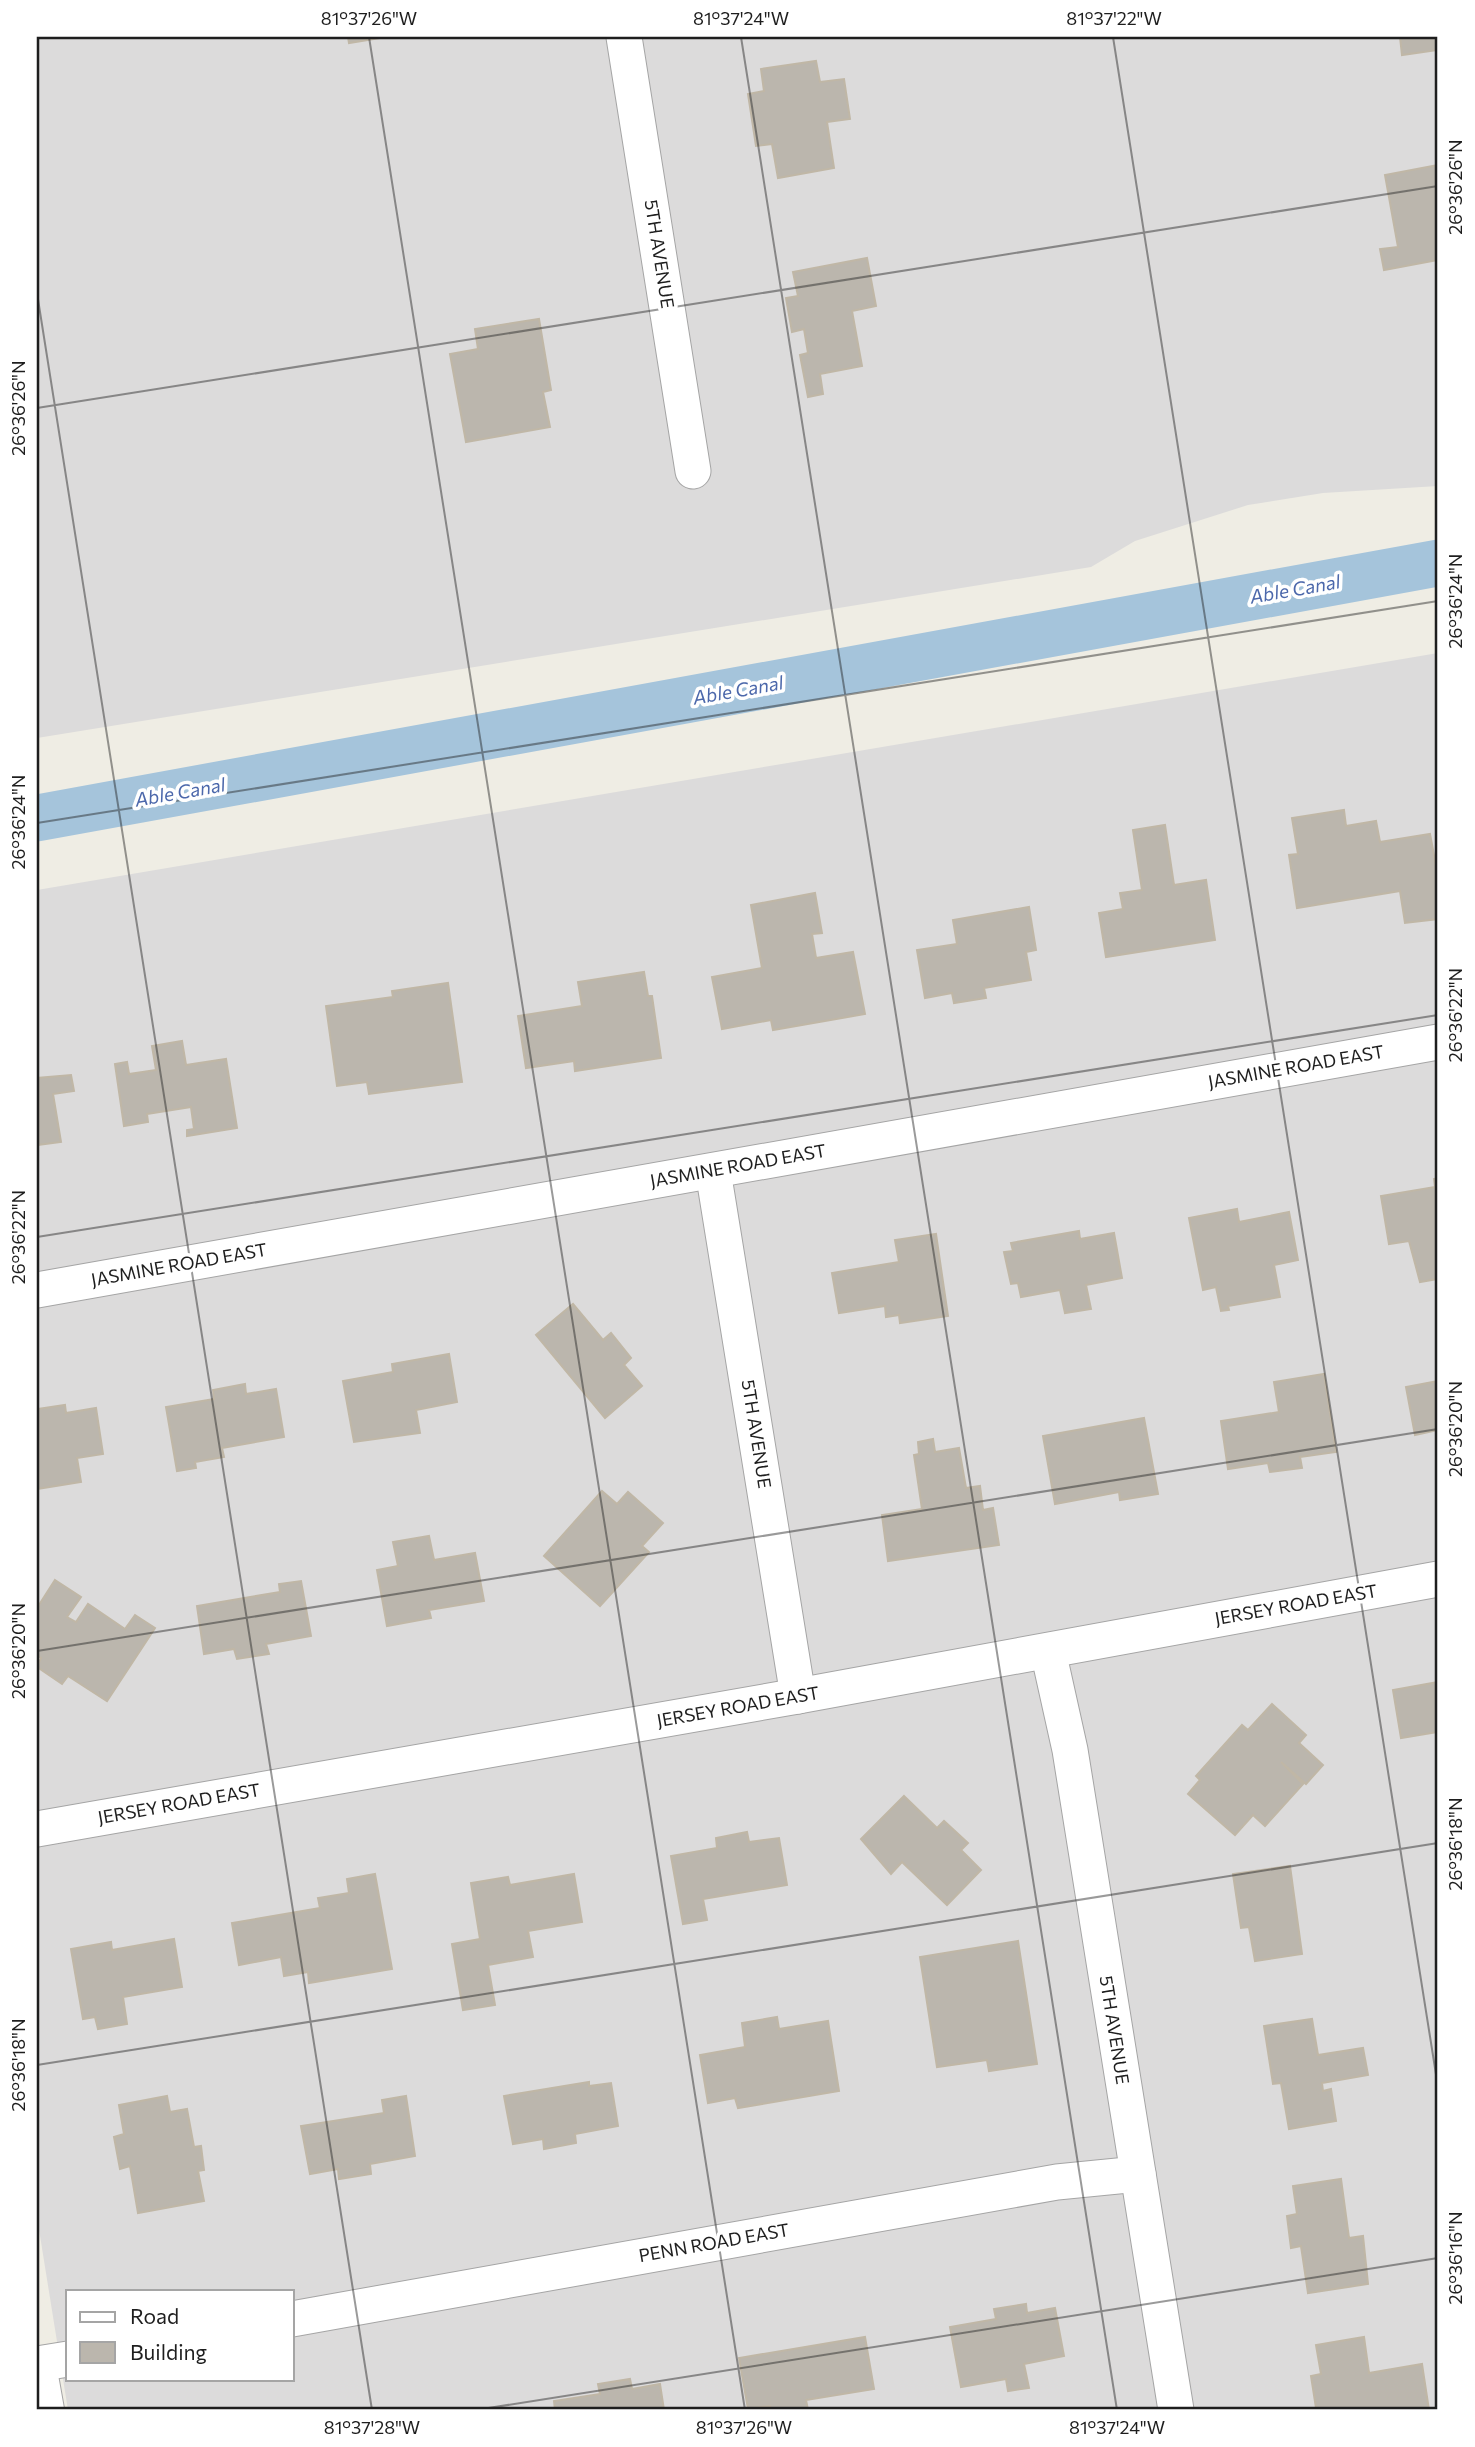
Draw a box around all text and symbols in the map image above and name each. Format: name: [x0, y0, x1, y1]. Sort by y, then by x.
text: 81°37'26"W: [321, 7, 417, 29]
text: 81°37'24"W: [693, 7, 789, 29]
text: 81°37'22"W: [1066, 7, 1162, 29]
text: 26°36'26"N: [1444, 139, 1466, 235]
street label: 5TH AVENUE: [641, 198, 679, 310]
text: 26°36'26"N: [7, 360, 29, 456]
text: 26°36'24"N: [1444, 554, 1466, 648]
water label: Able Canal: [1247, 569, 1343, 608]
water label: Able Canal: [690, 670, 786, 709]
water label: Able Canal: [132, 772, 228, 811]
text: 26°36'24"N: [7, 775, 29, 869]
text: 26°36'22"N: [1444, 968, 1466, 1062]
street label: JASMINE ROAD EAST: [1206, 1040, 1385, 1092]
street label: JASMINE ROAD EAST: [648, 1139, 827, 1191]
text: 26°36'22"N: [7, 1190, 29, 1284]
street label: JASMINE ROAD EAST: [89, 1238, 268, 1290]
street label: 5TH AVENUE: [738, 1378, 776, 1490]
text: 26°36'20"N: [1444, 1381, 1466, 1477]
street label: JERSEY ROAD EAST: [1213, 1579, 1379, 1629]
text: 26°36'20"N: [7, 1603, 29, 1699]
street label: JERSEY ROAD EAST: [655, 1681, 821, 1731]
street label: JERSEY ROAD EAST: [96, 1778, 262, 1828]
text: 26°36'18"N: [1444, 1797, 1466, 1891]
street label: 5TH AVENUE: [1096, 1974, 1134, 2086]
text: 26°36'18"N: [7, 2018, 29, 2112]
text: 26°36'16"N: [1444, 2211, 1466, 2305]
street label: PENN ROAD EAST: [637, 2218, 791, 2266]
legend: [66, 2290, 294, 2380]
text: Road: [130, 2303, 179, 2328]
text: Building: [130, 2339, 207, 2364]
text: 81°37'28"W: [324, 2416, 420, 2438]
text: 81°37'26"W: [696, 2416, 792, 2438]
text: 81°37'24"W: [1069, 2416, 1165, 2438]

